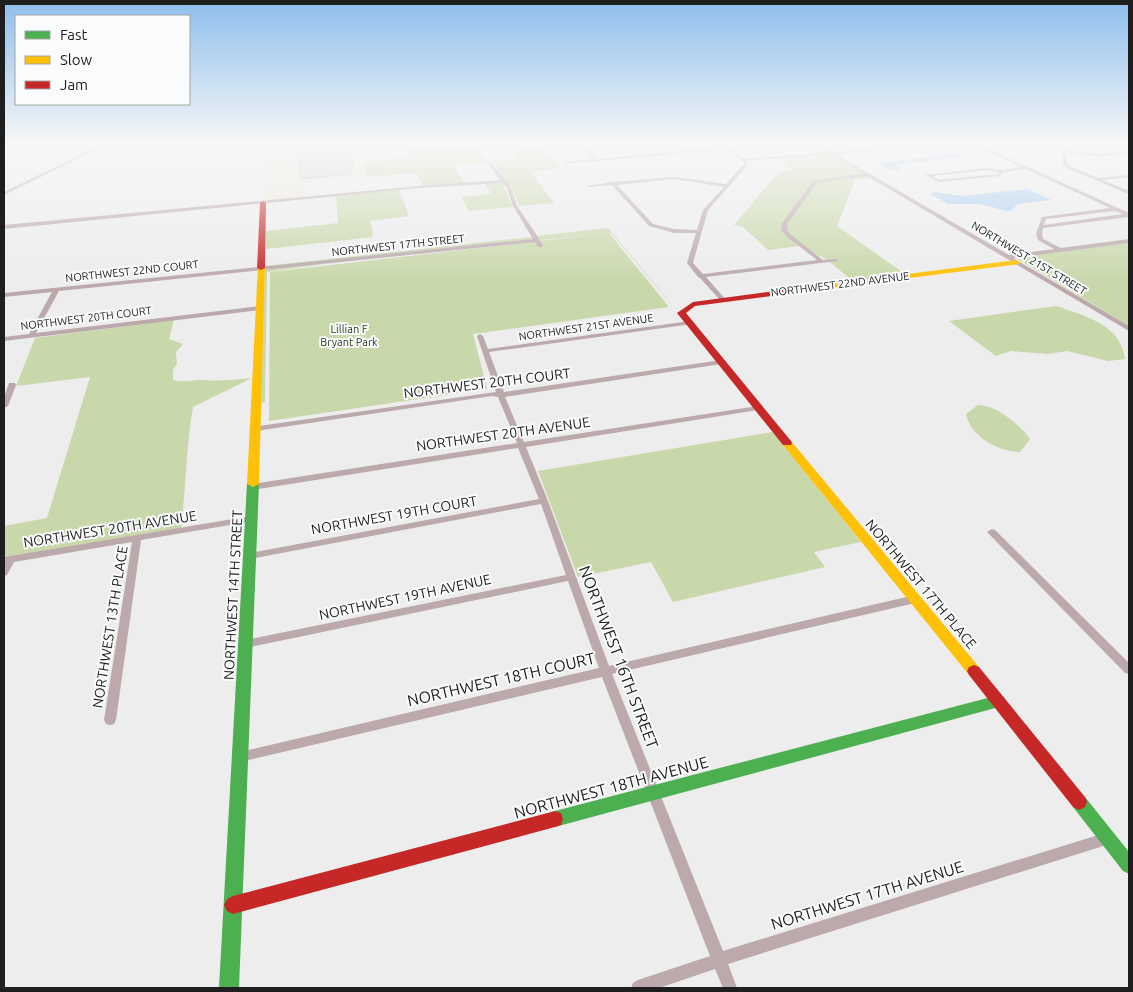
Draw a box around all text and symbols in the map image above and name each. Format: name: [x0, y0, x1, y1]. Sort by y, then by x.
legend: [15, 15, 190, 105]
text: Fast: [60, 26, 88, 43]
text: Slow: [60, 51, 93, 68]
text: Jam: [60, 76, 88, 93]
street label: NORTHWEST 21ST STREET: [969, 219, 1089, 297]
street label: NORTHWEST 17TH STREET: [331, 232, 465, 258]
street label: NORTHWEST 22ND COURT: [65, 258, 199, 284]
street label: NORTHWEST 22ND AVENUE: [770, 270, 910, 298]
street label: NORTHWEST 20TH COURT: [20, 304, 152, 332]
street label: NORTHWEST 21ST AVENUE: [518, 312, 654, 342]
park label: Lillian F Bryant Park: [320, 323, 378, 348]
street label: NORTHWEST 20TH COURT: [403, 365, 572, 401]
street label: NORTHWEST 20TH AVENUE: [415, 414, 591, 454]
street label: NORTHWEST 19TH COURT: [310, 492, 478, 537]
street label: NORTHWEST 20TH AVENUE: [22, 507, 198, 551]
street label: NORTHWEST 14TH STREET: [221, 509, 245, 680]
street label: NORTHWEST 17TH PLACE: [862, 516, 980, 652]
street label: NORTHWEST 13TH PLACE: [89, 545, 131, 709]
street label: NORTHWEST 16TH STREET: [576, 563, 662, 751]
street label: NORTHWEST 19TH AVENUE: [318, 571, 493, 623]
street label: NORTHWEST 18TH COURT: [405, 649, 597, 709]
street label: NORTHWEST 18TH AVENUE: [512, 752, 710, 822]
street label: NORTHWEST 17TH AVENUE: [769, 857, 965, 933]

